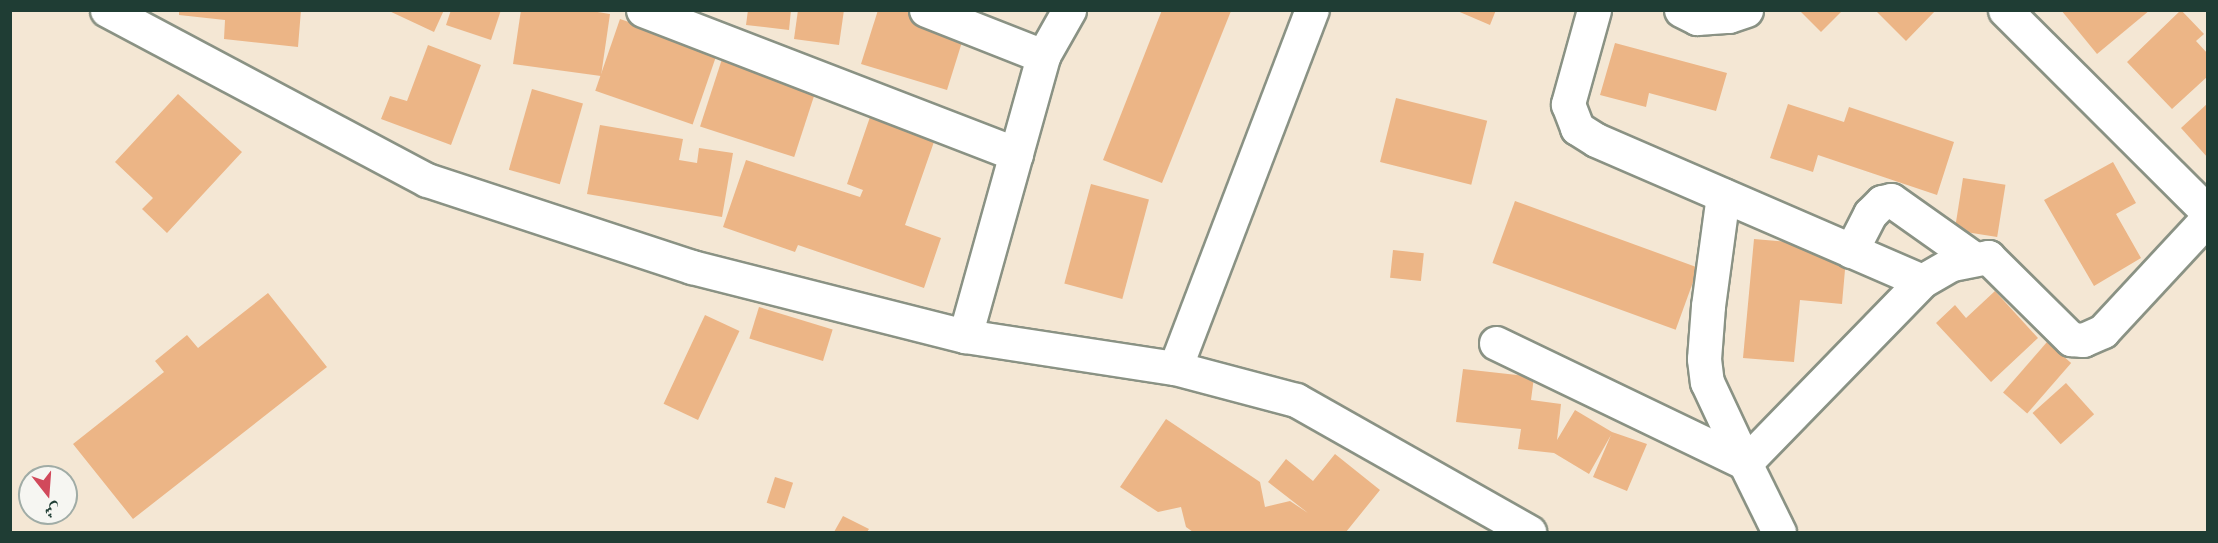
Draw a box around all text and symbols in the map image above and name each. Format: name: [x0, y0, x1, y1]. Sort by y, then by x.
north arrow: [18, 465, 78, 525]
text: ش: [42, 498, 63, 523]

